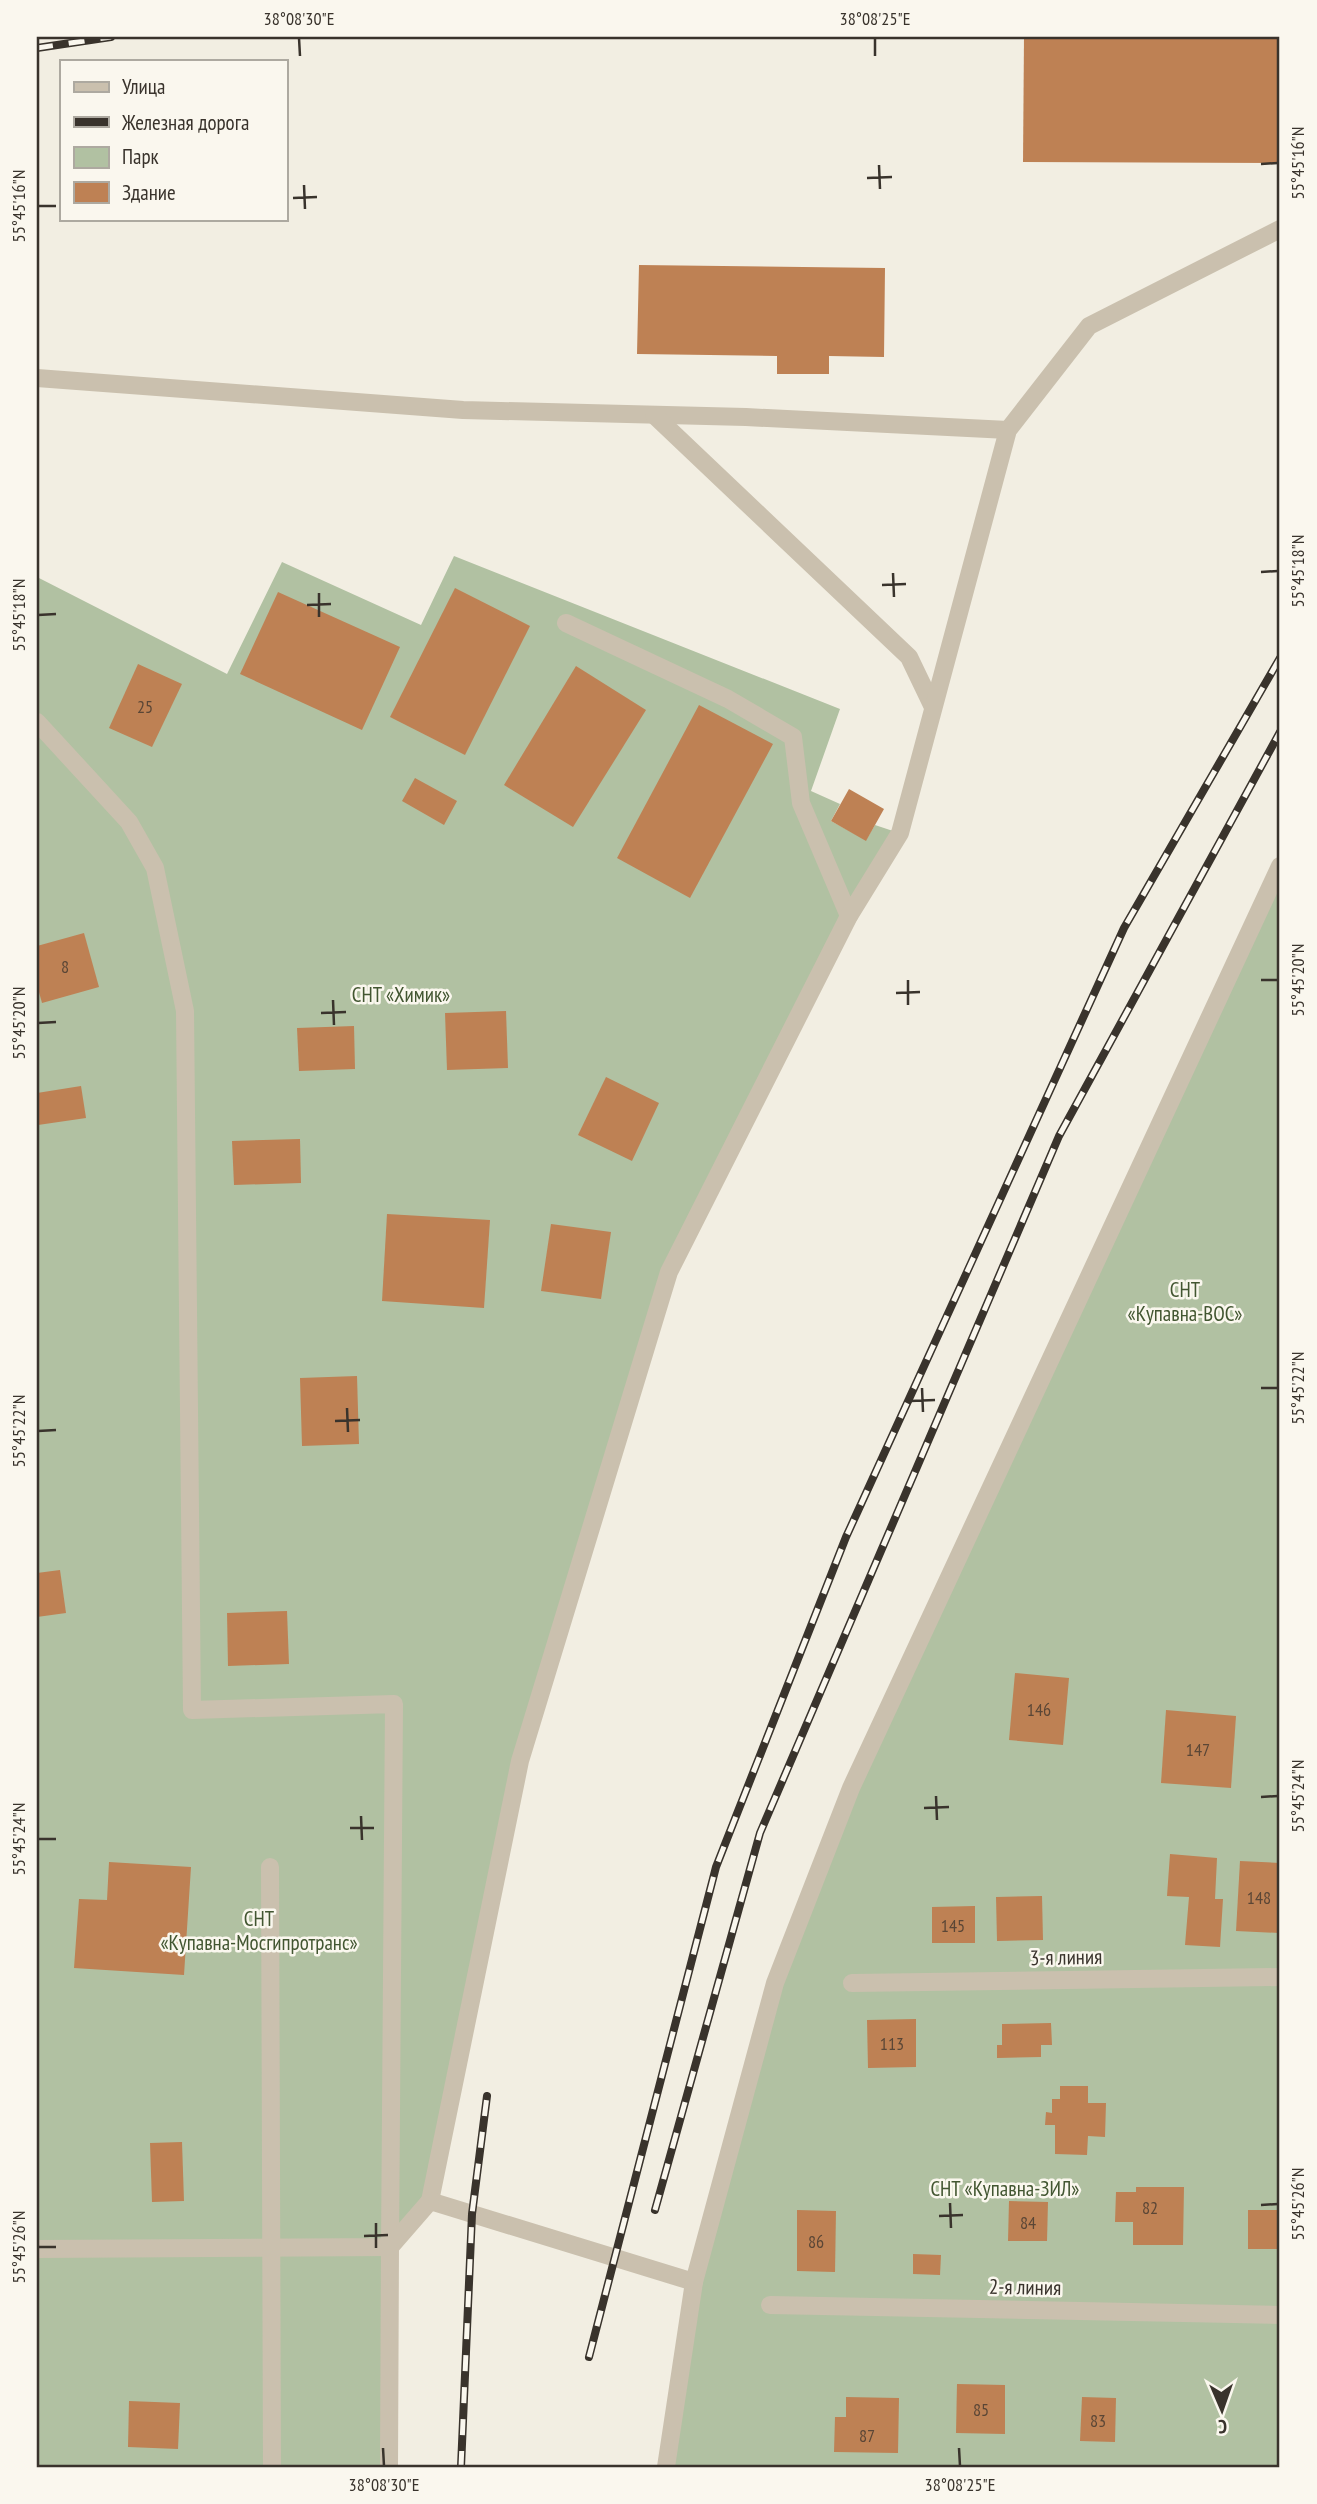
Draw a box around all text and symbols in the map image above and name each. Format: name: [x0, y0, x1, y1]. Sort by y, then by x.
text: 38°08'30"E: [264, 7, 334, 30]
text: 38°08'25"E: [840, 7, 910, 30]
legend: [60, 60, 287, 220]
text: Улица: [122, 73, 165, 100]
text: Железная дорога: [121, 109, 249, 136]
text: 55°45'16"N: [1286, 127, 1309, 199]
text: Парк: [122, 143, 159, 170]
text: 55°45'16"N: [7, 170, 30, 242]
text: Здание: [122, 179, 176, 206]
text: 55°45'18"N: [1286, 535, 1309, 607]
text: 55°45'18"N: [7, 579, 30, 651]
house number: 25: [137, 695, 153, 718]
text: 55°45'20"N: [1286, 944, 1309, 1016]
house number: 8: [61, 955, 69, 978]
park label: СНТ «Химик»: [352, 981, 450, 1008]
text: 55°45'20"N: [7, 987, 30, 1059]
park label: СНТ «Купавна-ВОС»: [1128, 1276, 1242, 1327]
text: 55°45'22"N: [1286, 1352, 1309, 1424]
text: 55°45'22"N: [7, 1395, 30, 1467]
house number: 146: [1027, 1698, 1051, 1721]
house number: 147: [1186, 1738, 1210, 1761]
text: 55°45'24"N: [1286, 1760, 1309, 1832]
text: 55°45'24"N: [7, 1803, 30, 1875]
house number: 148: [1247, 1886, 1271, 1909]
park label: СНТ «Купавна-Мосгипротранс»: [160, 1905, 358, 1956]
house number: 145: [941, 1914, 965, 1937]
street label: 3-я линия: [1030, 1943, 1102, 1971]
house number: 113: [880, 2032, 904, 2055]
text: 55°45'26"N: [1286, 2168, 1309, 2240]
park label: СНТ «Купавна-ЗИЛ»: [931, 2175, 1079, 2202]
house number: 82: [1142, 2196, 1158, 2219]
text: 55°45'26"N: [7, 2211, 30, 2283]
house number: 84: [1020, 2211, 1036, 2234]
house number: 86: [808, 2230, 824, 2253]
street label: 2-я линия: [989, 2273, 1061, 2301]
north arrow: [1188, 2374, 1258, 2444]
house number: 85: [973, 2398, 989, 2421]
house number: 83: [1090, 2409, 1106, 2432]
text: С: [1218, 2415, 1227, 2439]
house number: 87: [859, 2424, 875, 2447]
text: 38°08'30"E: [349, 2473, 419, 2496]
text: 38°08'25"E: [925, 2473, 995, 2496]

